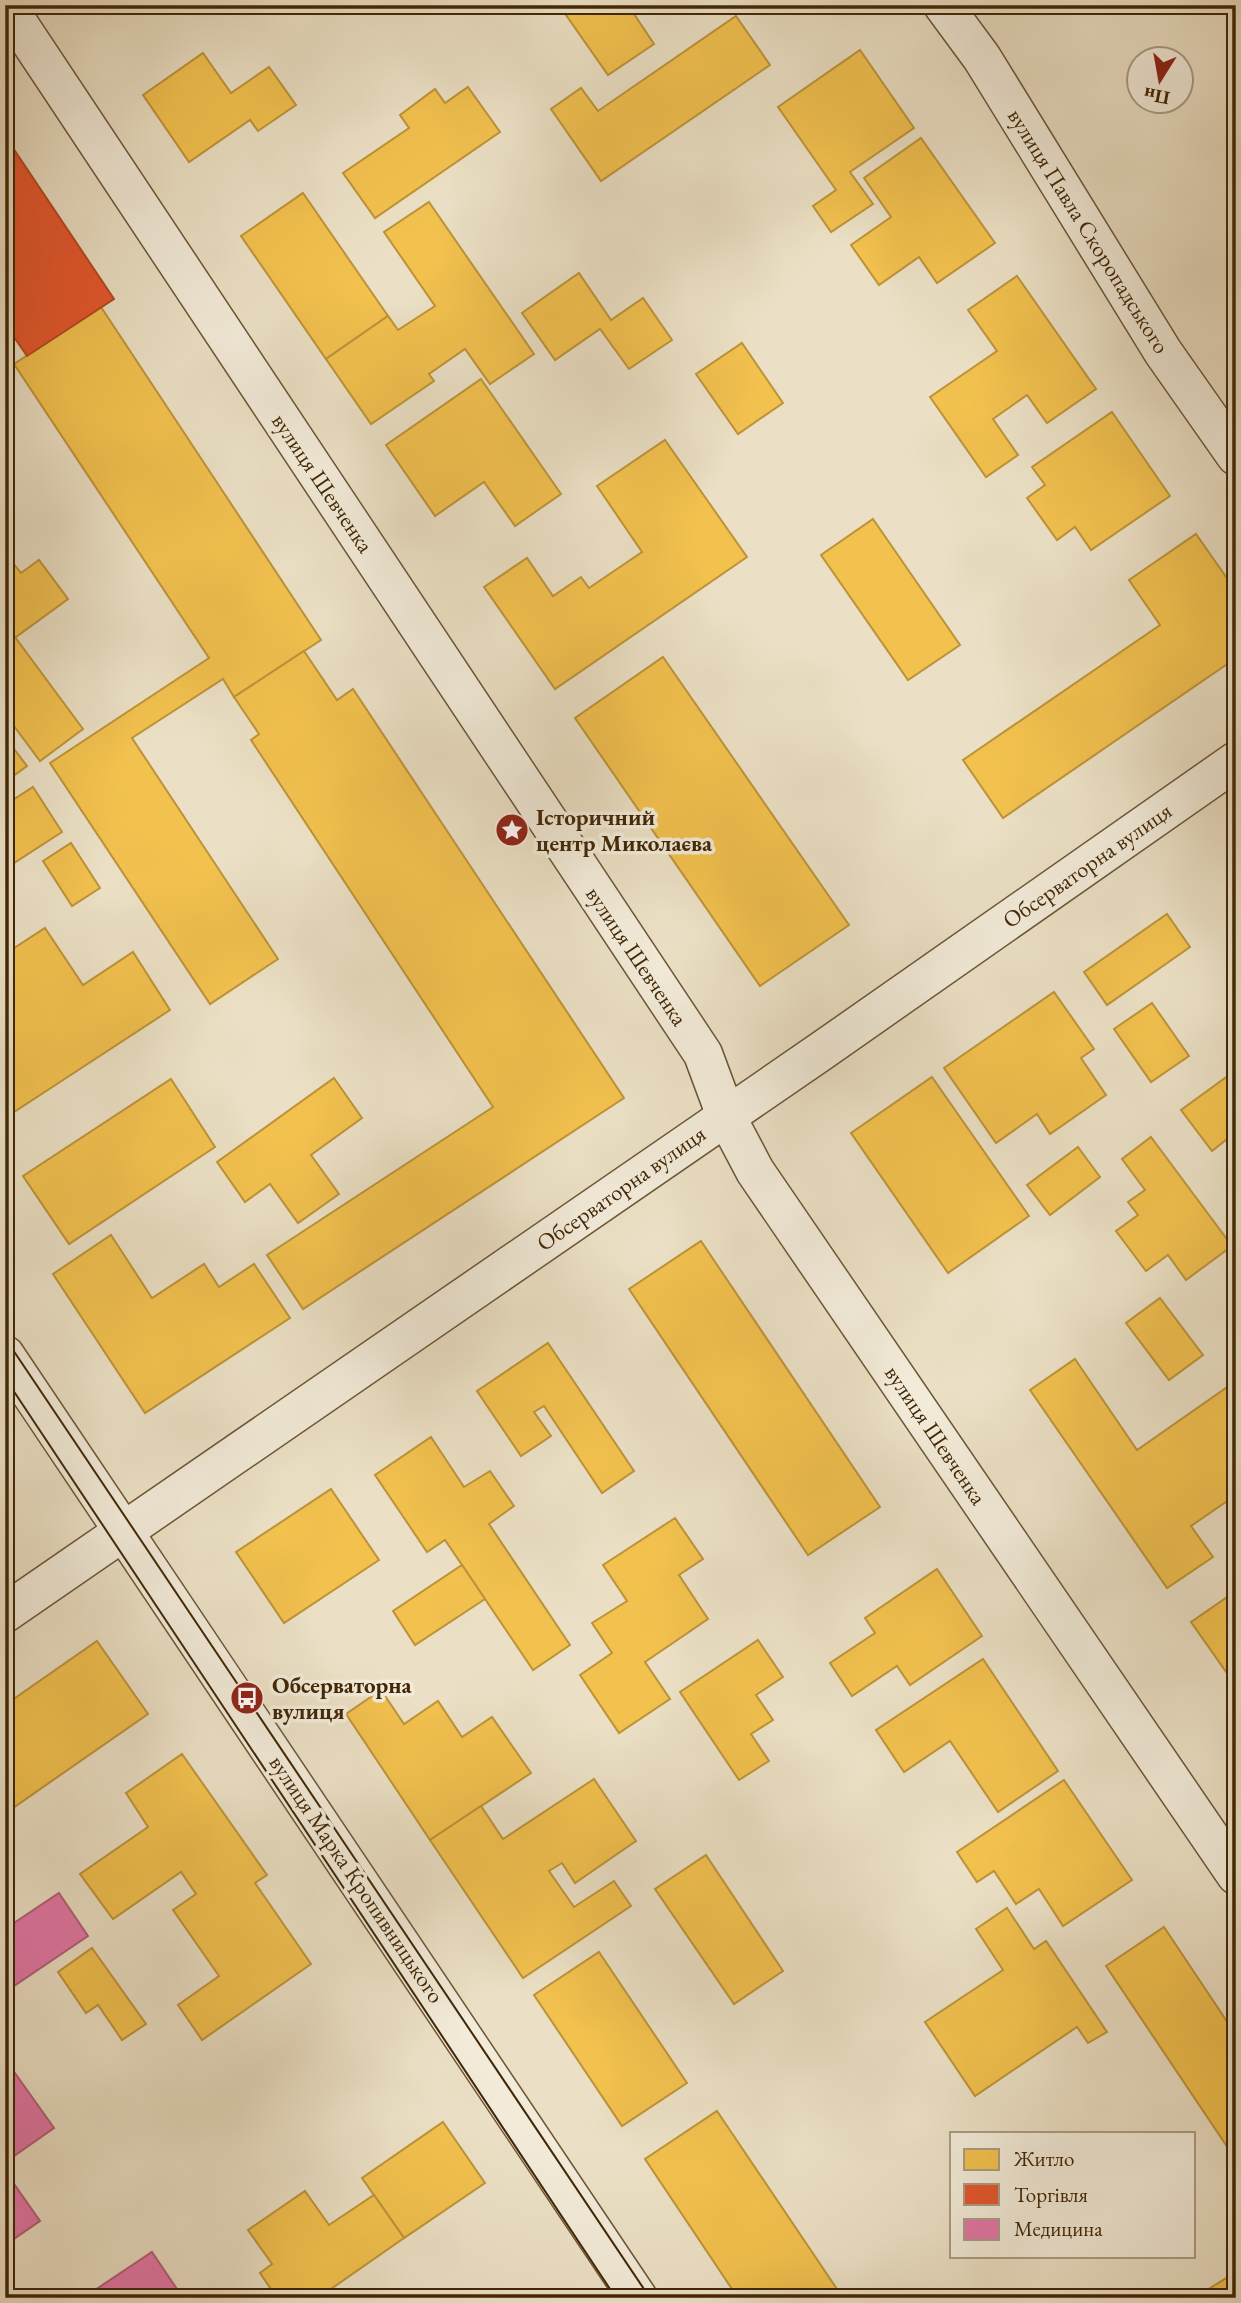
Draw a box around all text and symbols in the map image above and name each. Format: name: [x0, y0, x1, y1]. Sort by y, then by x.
north arrow: [1126, 46, 1196, 116]
text: Пн: [1142, 81, 1172, 111]
street label: вулиця Павла Скоропадського: [1001, 103, 1177, 359]
street label: вулиця Шевченка: [265, 407, 381, 559]
street label: Обсерваторна вулиця: [997, 795, 1177, 935]
place label: Історичний центр Миколаєва: [536, 802, 713, 858]
place icon: Історичний центр Миколаєва: [493, 811, 531, 849]
street label: вулиця Шевченка: [579, 880, 695, 1032]
street label: Обсерваторна вулиця: [531, 1118, 711, 1258]
street label: вулиця Шевченка: [878, 1359, 994, 1511]
place label: Обсерваторна вулиця: [272, 1670, 413, 1726]
bus stop icon: Обсерваторна вулиця: [228, 1679, 266, 1717]
street label: вулиця Марка Кропивницького: [263, 1749, 451, 2009]
legend: [950, 2132, 1196, 2258]
text: Житло: [1013, 2145, 1074, 2172]
text: Торгівля: [1014, 2181, 1088, 2208]
text: Медицина: [1014, 2215, 1103, 2242]

